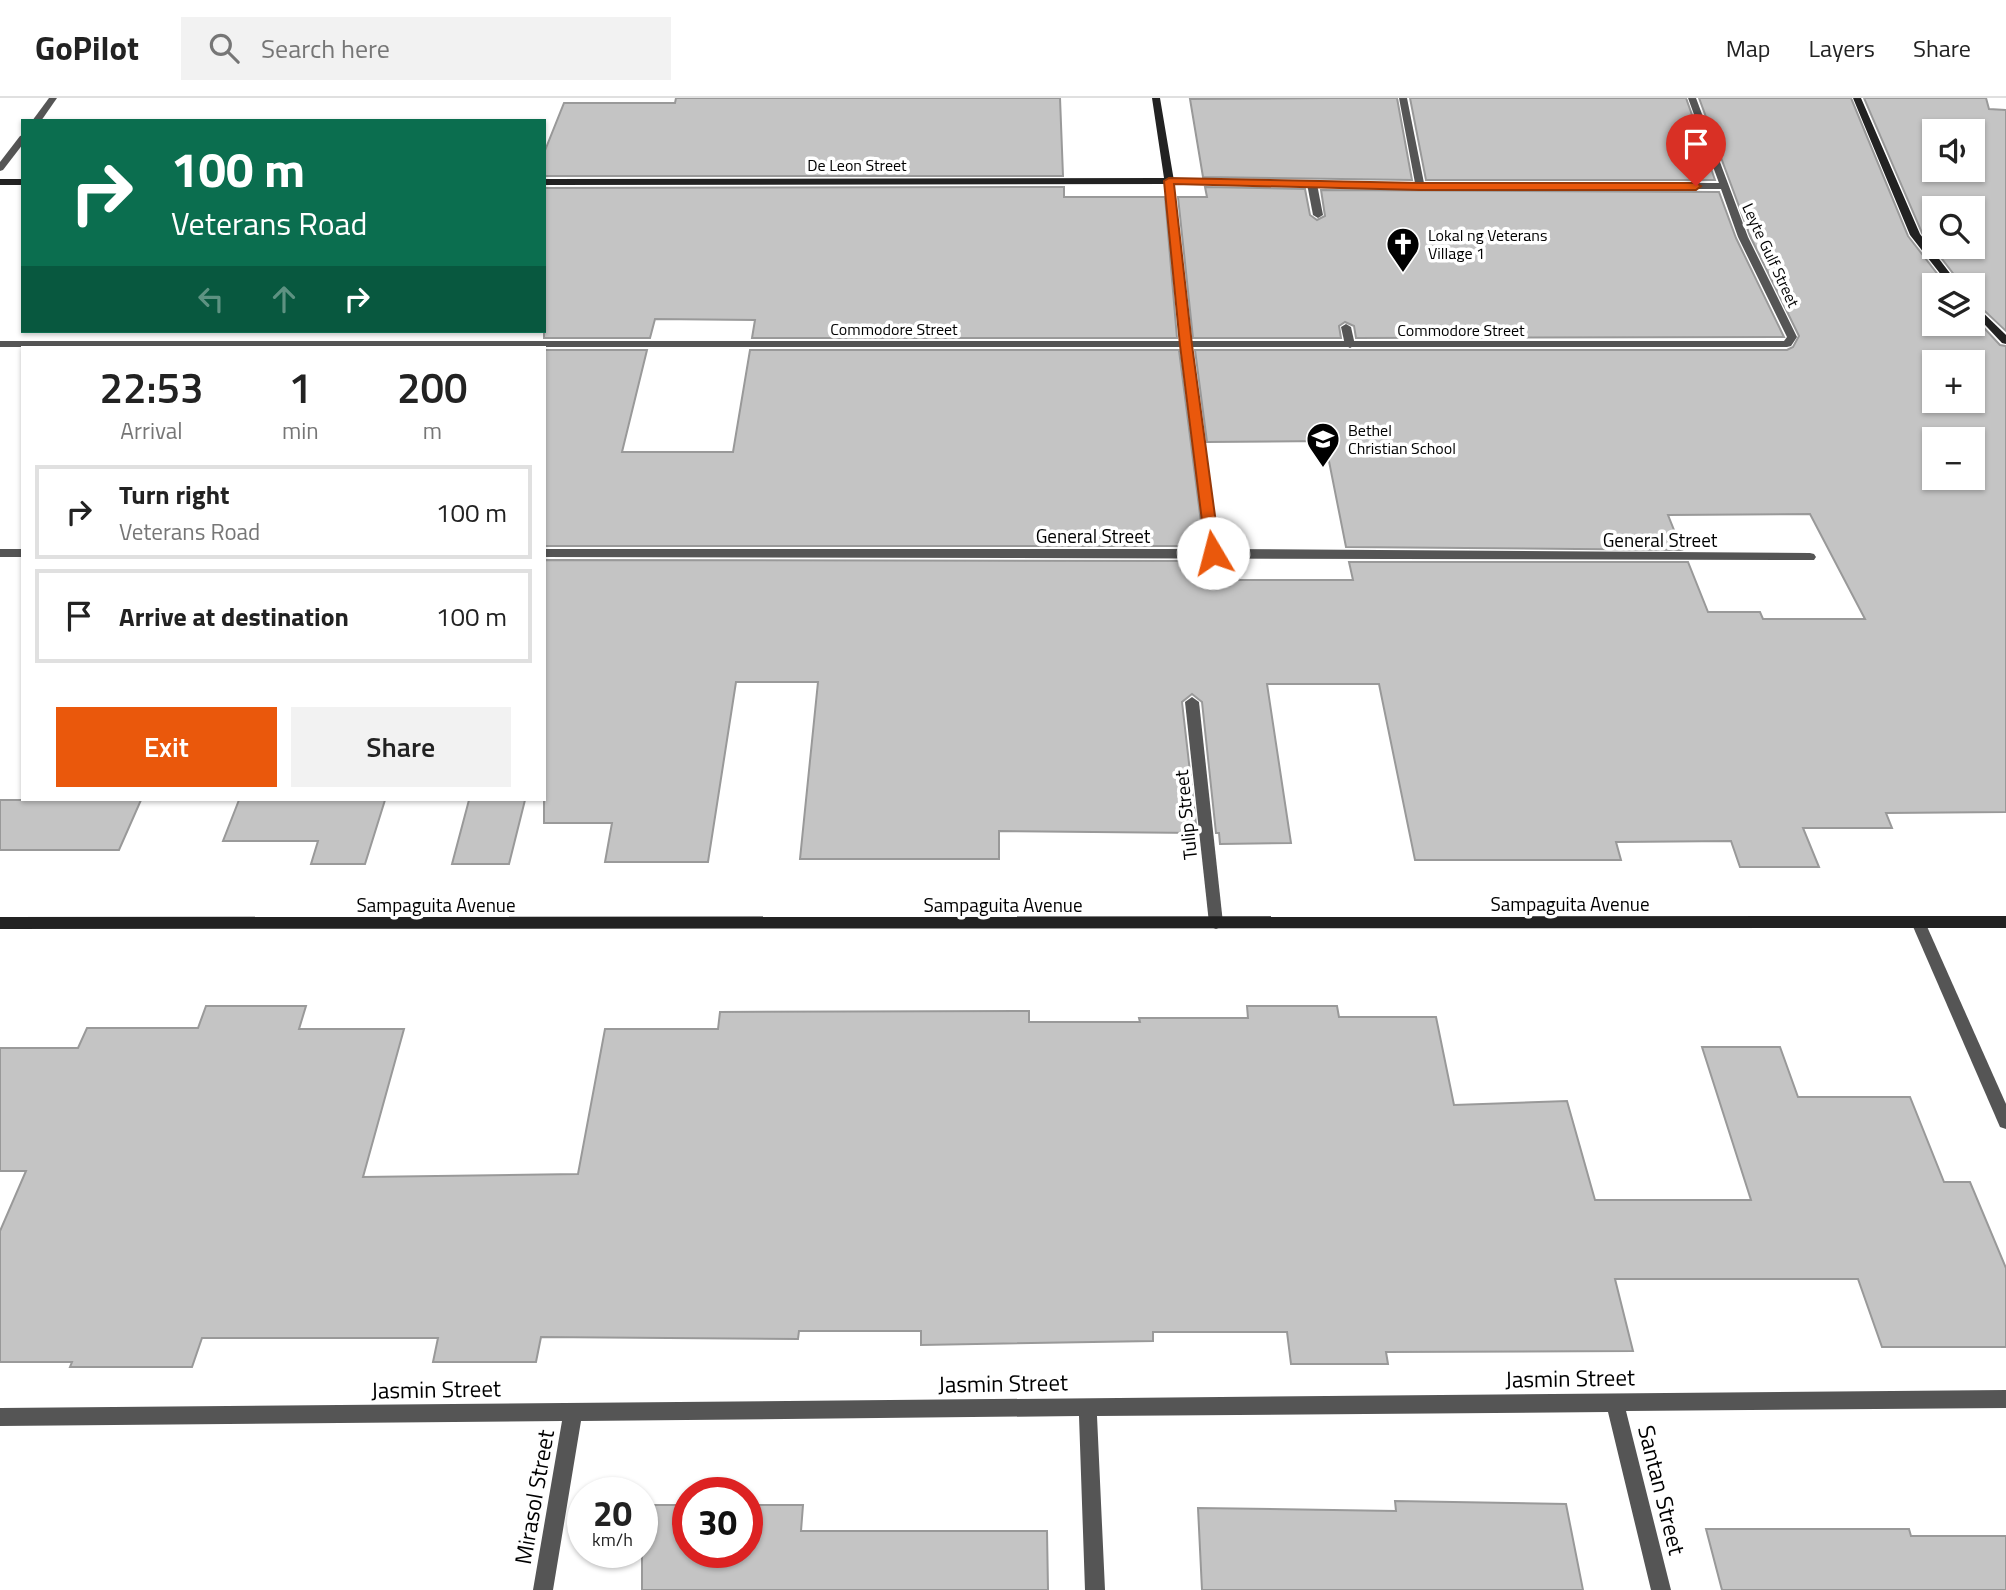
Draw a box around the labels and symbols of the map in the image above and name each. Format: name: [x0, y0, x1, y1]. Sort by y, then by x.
pin: [1666, 114, 1726, 186]
street label: De Leon Street: [807, 153, 907, 177]
street label: Leyte Gulf Street: [1736, 199, 1806, 311]
place label: Lokal ng Veterans Village 1: [1428, 223, 1547, 265]
church icon: Lokal ng Veterans Village 1: [1384, 225, 1422, 274]
street label: Commodore Street: [830, 317, 958, 341]
street label: Commodore Street: [1397, 318, 1525, 342]
place label: Bethel Christian School: [1348, 418, 1456, 460]
school or university icon: Bethel Christian School: [1304, 420, 1342, 469]
position arrow: [1176, 516, 1250, 590]
street label: General Street: [1036, 521, 1151, 550]
street label: General Street: [1603, 525, 1718, 554]
street label: Tulip Street: [1166, 768, 1204, 861]
street label: Sampaguita Avenue: [1490, 889, 1650, 918]
street label: Sampaguita Avenue: [356, 890, 516, 919]
street label: Sampaguita Avenue: [923, 890, 1083, 919]
street label: Jasmin Street: [1505, 1359, 1635, 1397]
street label: Jasmin Street: [938, 1364, 1068, 1402]
street label: Jasmin Street: [371, 1370, 501, 1408]
street label: Santan Street: [1629, 1421, 1695, 1559]
street label: Mirasol Street: [505, 1427, 563, 1567]
speed limit sign: 30: [672, 1477, 763, 1568]

